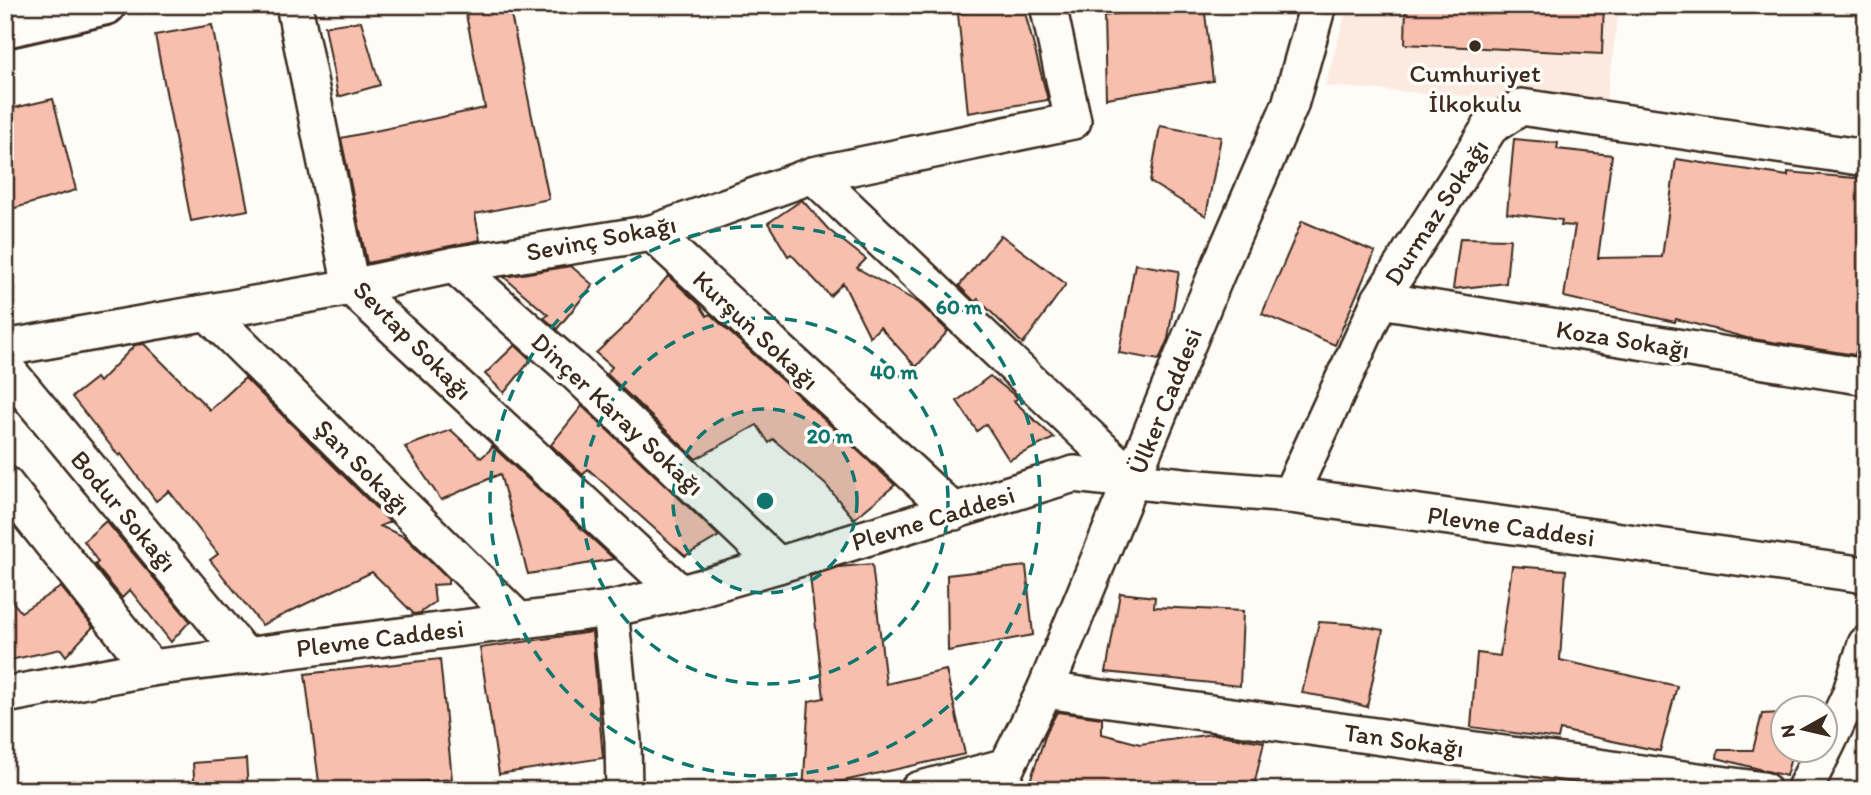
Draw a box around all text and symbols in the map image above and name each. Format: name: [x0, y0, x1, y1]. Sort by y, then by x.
marker: Cumhuriyet İlkokulu: [1467, 38, 1483, 54]
place label: Cumhuriyet İlkokulu: [1409, 57, 1541, 119]
street label: Durmaz Sokağı: [1377, 133, 1495, 291]
street label: Sevinç Sokağı: [523, 208, 679, 268]
street label: Kurşun Sokağı: [686, 263, 826, 397]
street label: Sevtap Sokağı: [347, 274, 479, 406]
text: 60 m: [936, 294, 983, 319]
street label: Koza Sokağı: [1554, 313, 1692, 365]
street label: Ülker Caddesi: [1121, 323, 1209, 479]
street label: Dinçer Karay Sokağı: [525, 326, 711, 502]
text: 40 m: [870, 359, 918, 384]
street label: Şan Sokağı: [308, 412, 418, 522]
text: 20 m: [807, 423, 854, 448]
street label: Bodur Sokağı: [64, 444, 184, 578]
street label: Plevne Caddesi: [848, 478, 1018, 558]
centre of rings: [753, 489, 777, 513]
street label: Plevne Caddesi: [1425, 498, 1597, 554]
street label: Plevne Caddesi: [294, 612, 466, 664]
north arrow: [1770, 694, 1840, 764]
street label: Tan Sokağı: [1342, 716, 1466, 764]
text: N: [1775, 723, 1800, 739]

